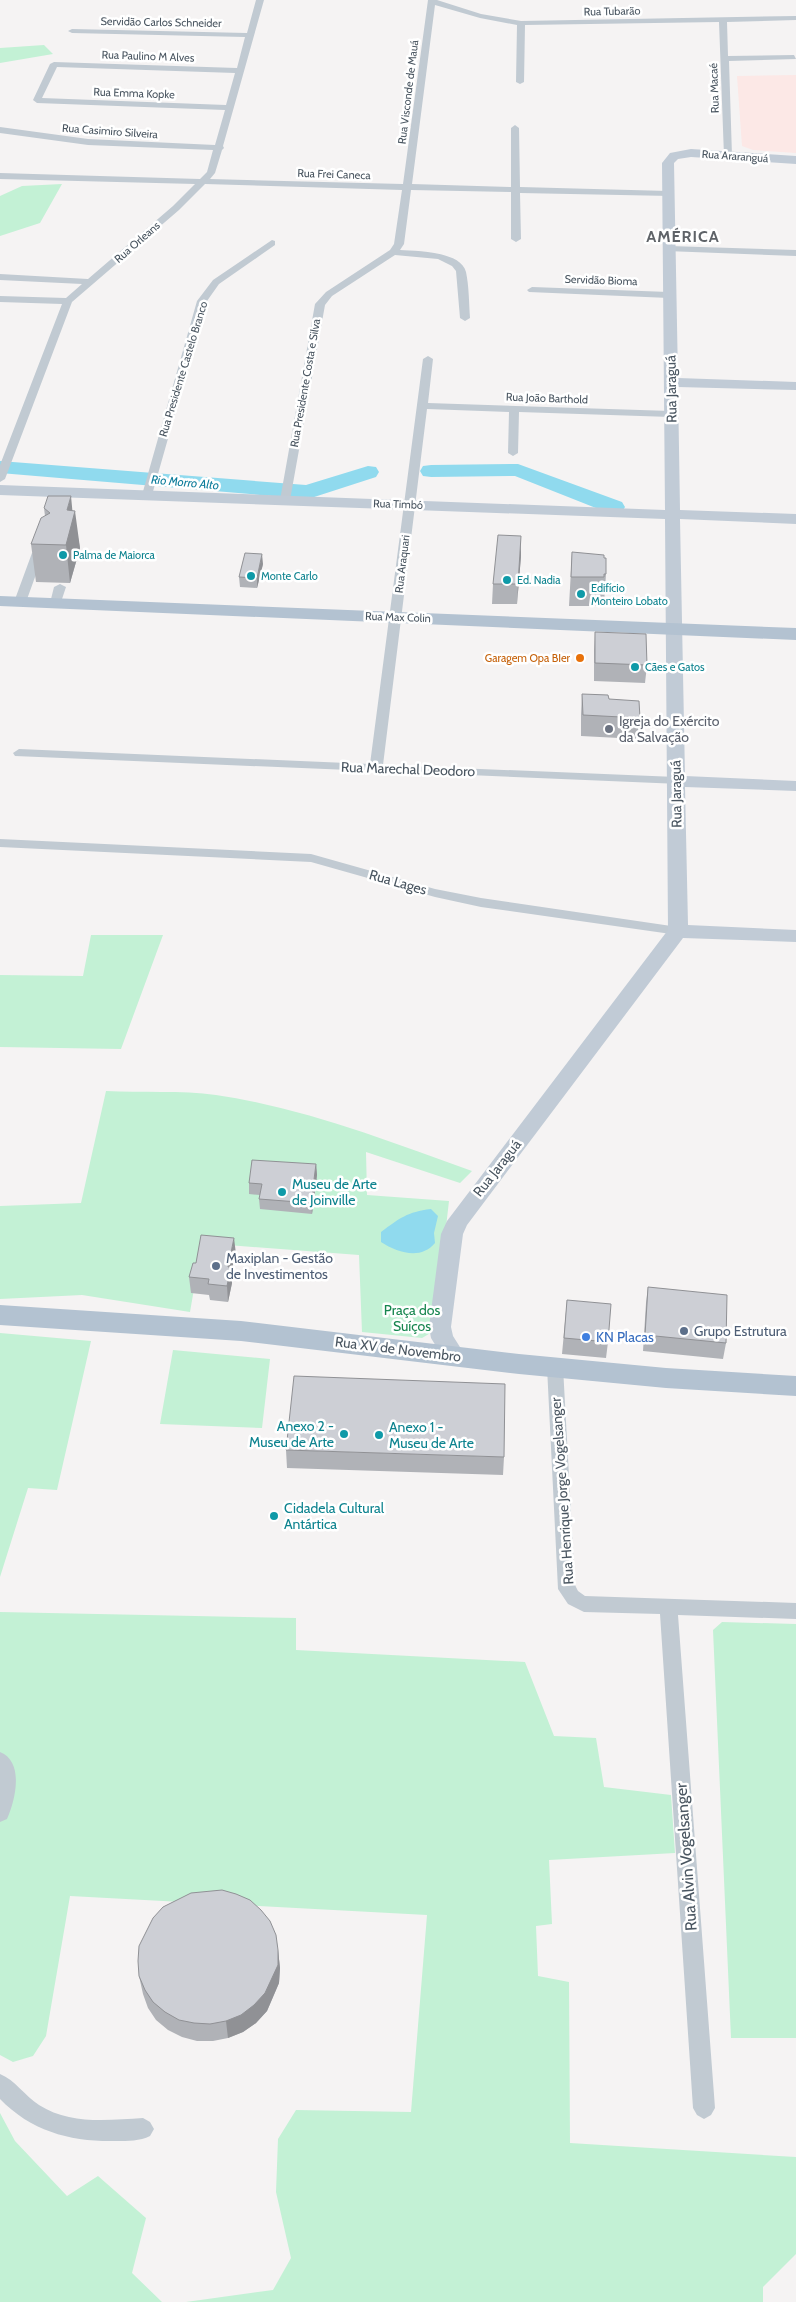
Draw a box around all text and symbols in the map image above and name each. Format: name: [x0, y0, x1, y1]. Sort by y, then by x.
street label: Rua Tubarão: [583, 4, 641, 18]
street label: Servidão Carlos Schneider: [100, 14, 222, 30]
street label: Rua Visconde de Mauá: [395, 38, 421, 145]
street label: Rua Paulino M Alves: [101, 47, 195, 65]
street label: Rua Macaé: [706, 62, 722, 113]
street label: Rua Emma Kopke: [93, 85, 175, 101]
street label: Rua Casimiro Silveira: [62, 121, 159, 141]
street label: Rua Araranguá: [701, 147, 770, 165]
street label: Rua Frei Caneca: [297, 166, 372, 182]
street label: Rua Orleans: [111, 218, 163, 266]
district label: AMÉRICA: [646, 227, 720, 246]
street label: Servidão Bioma: [564, 272, 638, 288]
street label: Rua Presidente Castelo Branco: [156, 300, 210, 438]
street label: Rua Presidente Costa e Silva: [287, 317, 323, 448]
street label: Rua Jaraguá: [661, 355, 681, 423]
street label: Rua João Barthold: [506, 390, 588, 406]
water label: Rio Morro Alto: [150, 472, 220, 492]
street label: Rua Timbó: [373, 496, 423, 512]
street label: Rua Araquari: [391, 534, 413, 594]
place label: Palma de Maiorca: [73, 548, 155, 562]
marker: Palma de Maiorca: [57, 549, 69, 561]
place label: Monte Carlo: [261, 569, 318, 583]
marker: Monte Carlo: [245, 570, 257, 582]
place label: Ed. Nadia: [517, 573, 561, 587]
marker: Ed. Nadia: [501, 574, 513, 586]
place label: Edifício Monteiro Lobato: [591, 581, 668, 608]
marker: Edifício Monteiro Lobato: [575, 588, 587, 600]
street label: Rua Max Colin: [365, 609, 431, 625]
place label: Garagem Opa BIer: [485, 651, 571, 665]
marker: Garagem Opa BIer: [574, 652, 586, 664]
place label: Cães e Gatos: [645, 660, 705, 674]
marker: Cães e Gatos: [629, 661, 641, 673]
place label: Igreja do Exército da Salvação: [619, 712, 720, 746]
marker: Igreja do Exército da Salvação: [603, 723, 615, 735]
street label: Rua Marechal Deodoro: [341, 758, 476, 780]
street label: Rua Jaraguá: [666, 760, 686, 828]
street label: Rua Lages: [367, 865, 429, 899]
street label: Rua Jaraguá: [469, 1136, 525, 1200]
place label: Museu de Arte de Joinville: [292, 1175, 377, 1209]
marker: Museu de Arte de Joinville: [276, 1186, 288, 1198]
place label: Maxiplan - Gestão de Investimentos: [226, 1249, 333, 1283]
marker: Maxiplan - Gestão de Investimentos: [210, 1260, 222, 1272]
park label: Praça dos Suíços: [384, 1301, 440, 1335]
place label: Grupo Estrutura: [694, 1322, 787, 1340]
marker: Grupo Estrutura: [678, 1325, 690, 1337]
place label: KN Placas: [596, 1328, 654, 1346]
marker: KN Placas: [580, 1331, 592, 1343]
street label: Rua XV de Novembro: [334, 1332, 462, 1366]
street label: Rua Henrique Jorge Vogelsanger: [546, 1396, 578, 1585]
place label: Anexo 2 - Museu de Arte: [249, 1417, 334, 1451]
place label: Anexo 1 - Museu de Arte: [389, 1418, 474, 1452]
marker: Anexo 2 - Museu de Arte: [338, 1428, 350, 1440]
marker: Anexo 1 - Museu de Arte: [373, 1429, 385, 1441]
place label: Cidadela Cultural Antártica: [284, 1499, 385, 1533]
marker: Cidadela Cultural Antártica: [268, 1510, 280, 1522]
street label: Rua Alvin Vogelsanger: [671, 1781, 701, 1932]

